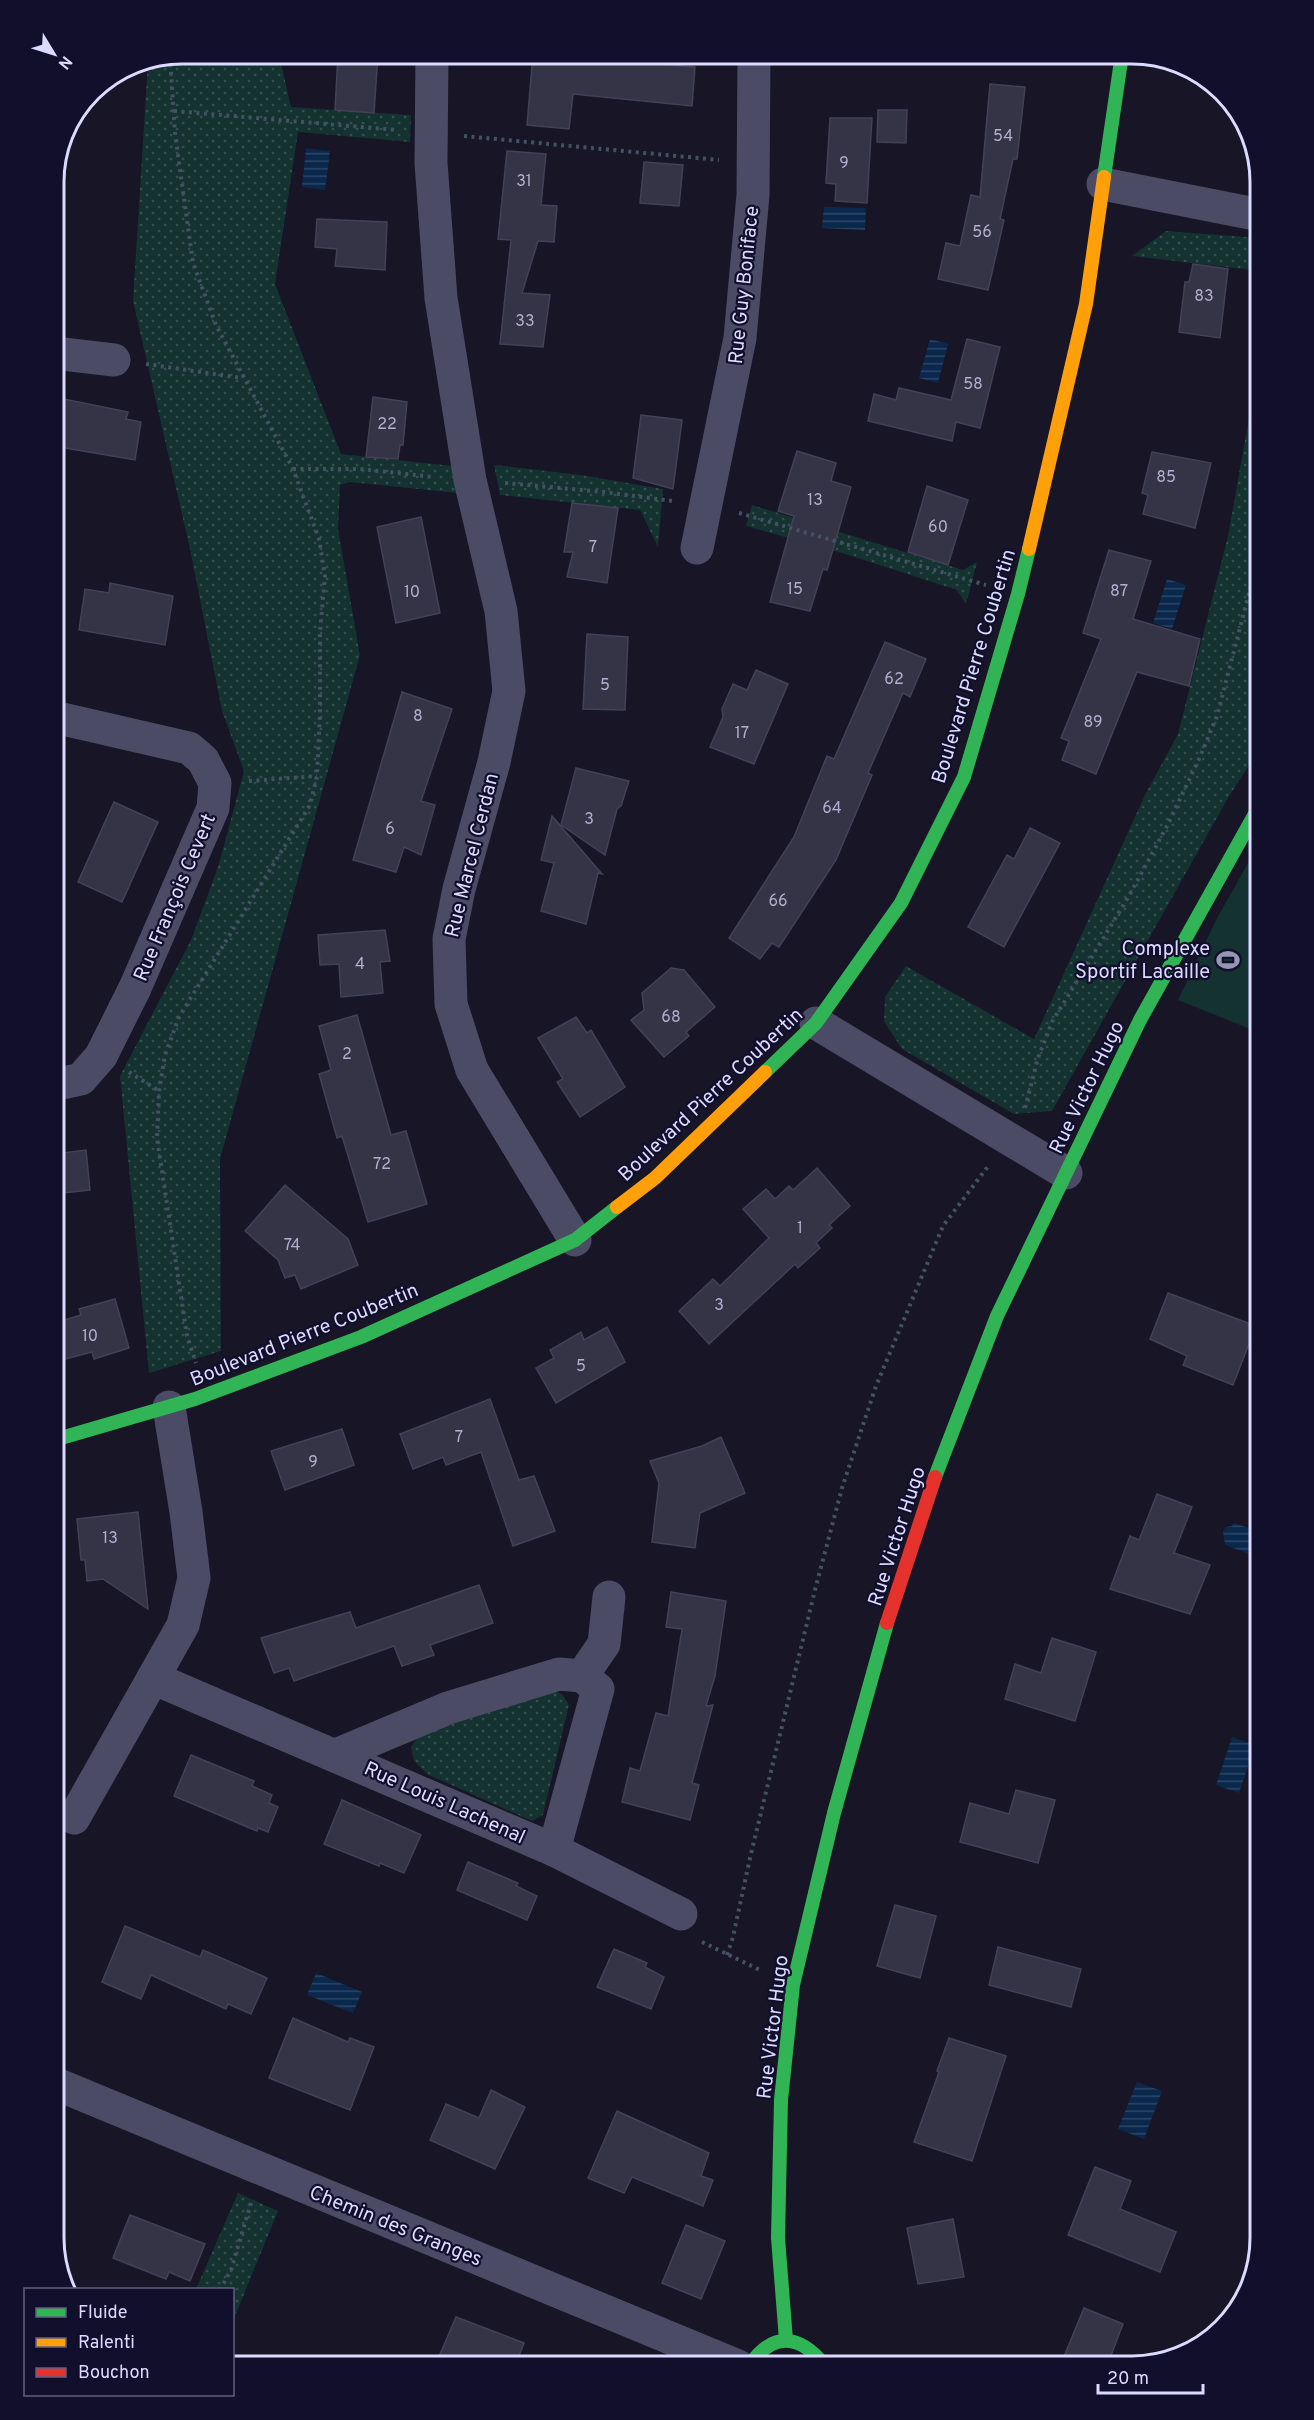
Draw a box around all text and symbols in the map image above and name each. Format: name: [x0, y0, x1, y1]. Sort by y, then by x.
north arrow: [24, 24, 84, 84]
text: N: [53, 51, 76, 73]
house number: 54: [993, 127, 1013, 147]
house number: 9: [839, 154, 849, 174]
house number: 31: [516, 172, 532, 192]
street label: Rue Guy Boniface: [724, 205, 766, 366]
house number: 56: [972, 223, 992, 243]
house number: 83: [1194, 287, 1214, 307]
house number: 33: [515, 312, 535, 332]
house number: 58: [963, 375, 983, 395]
house number: 22: [377, 415, 397, 435]
house number: 85: [1156, 468, 1176, 488]
house number: 13: [807, 491, 823, 511]
house number: 60: [928, 518, 948, 538]
house number: 7: [589, 538, 597, 558]
street label: Boulevard Pierre Coubertin: [927, 546, 1023, 787]
house number: 15: [787, 580, 803, 600]
house number: 87: [1110, 582, 1128, 602]
house number: 10: [404, 583, 420, 603]
house number: 62: [884, 670, 904, 690]
house number: 5: [600, 676, 610, 696]
house number: 8: [413, 707, 423, 727]
house number: 89: [1083, 713, 1103, 733]
house number: 17: [735, 724, 749, 744]
street label: Rue Marcel Cerdan: [440, 771, 506, 940]
house number: 64: [822, 799, 842, 819]
street label: Rue François Cevert: [129, 810, 223, 986]
house number: 3: [584, 810, 594, 830]
house number: 6: [385, 820, 395, 840]
house number: 66: [768, 892, 788, 912]
place label: Complexe Sportif Lacaille: [1075, 937, 1210, 986]
sports icon: Complexe Sportif Lacaille: [1215, 947, 1241, 973]
house number: 4: [355, 955, 365, 975]
street label: Boulevard Pierre Coubertin: [613, 1003, 809, 1188]
house number: 68: [661, 1008, 681, 1028]
street label: Rue Victor Hugo: [1044, 1017, 1131, 1159]
house number: 2: [342, 1045, 352, 1065]
house number: 72: [373, 1155, 391, 1175]
house number: 1: [797, 1219, 803, 1239]
house number: 74: [284, 1236, 300, 1256]
street label: Boulevard Pierre Coubertin: [187, 1278, 423, 1394]
house number: 3: [714, 1296, 724, 1316]
house number: 10: [82, 1327, 98, 1347]
house number: 5: [576, 1357, 586, 1377]
house number: 7: [455, 1428, 463, 1448]
house number: 9: [308, 1453, 318, 1473]
street label: Rue Victor Hugo: [863, 1464, 933, 1610]
house number: 13: [102, 1529, 118, 1549]
street label: Rue Louis Lachenal: [359, 1757, 529, 1851]
street label: Rue Victor Hugo: [752, 1954, 796, 2101]
street label: Chemin des Granges: [305, 2180, 485, 2273]
legend: [24, 2288, 234, 2396]
text: Fluide: [78, 2302, 127, 2325]
text: Ralenti: [78, 2332, 135, 2355]
scale bar: [1098, 2357, 1203, 2395]
text: Bouchon: [78, 2362, 150, 2385]
text: 20 m: [1107, 2368, 1149, 2391]

